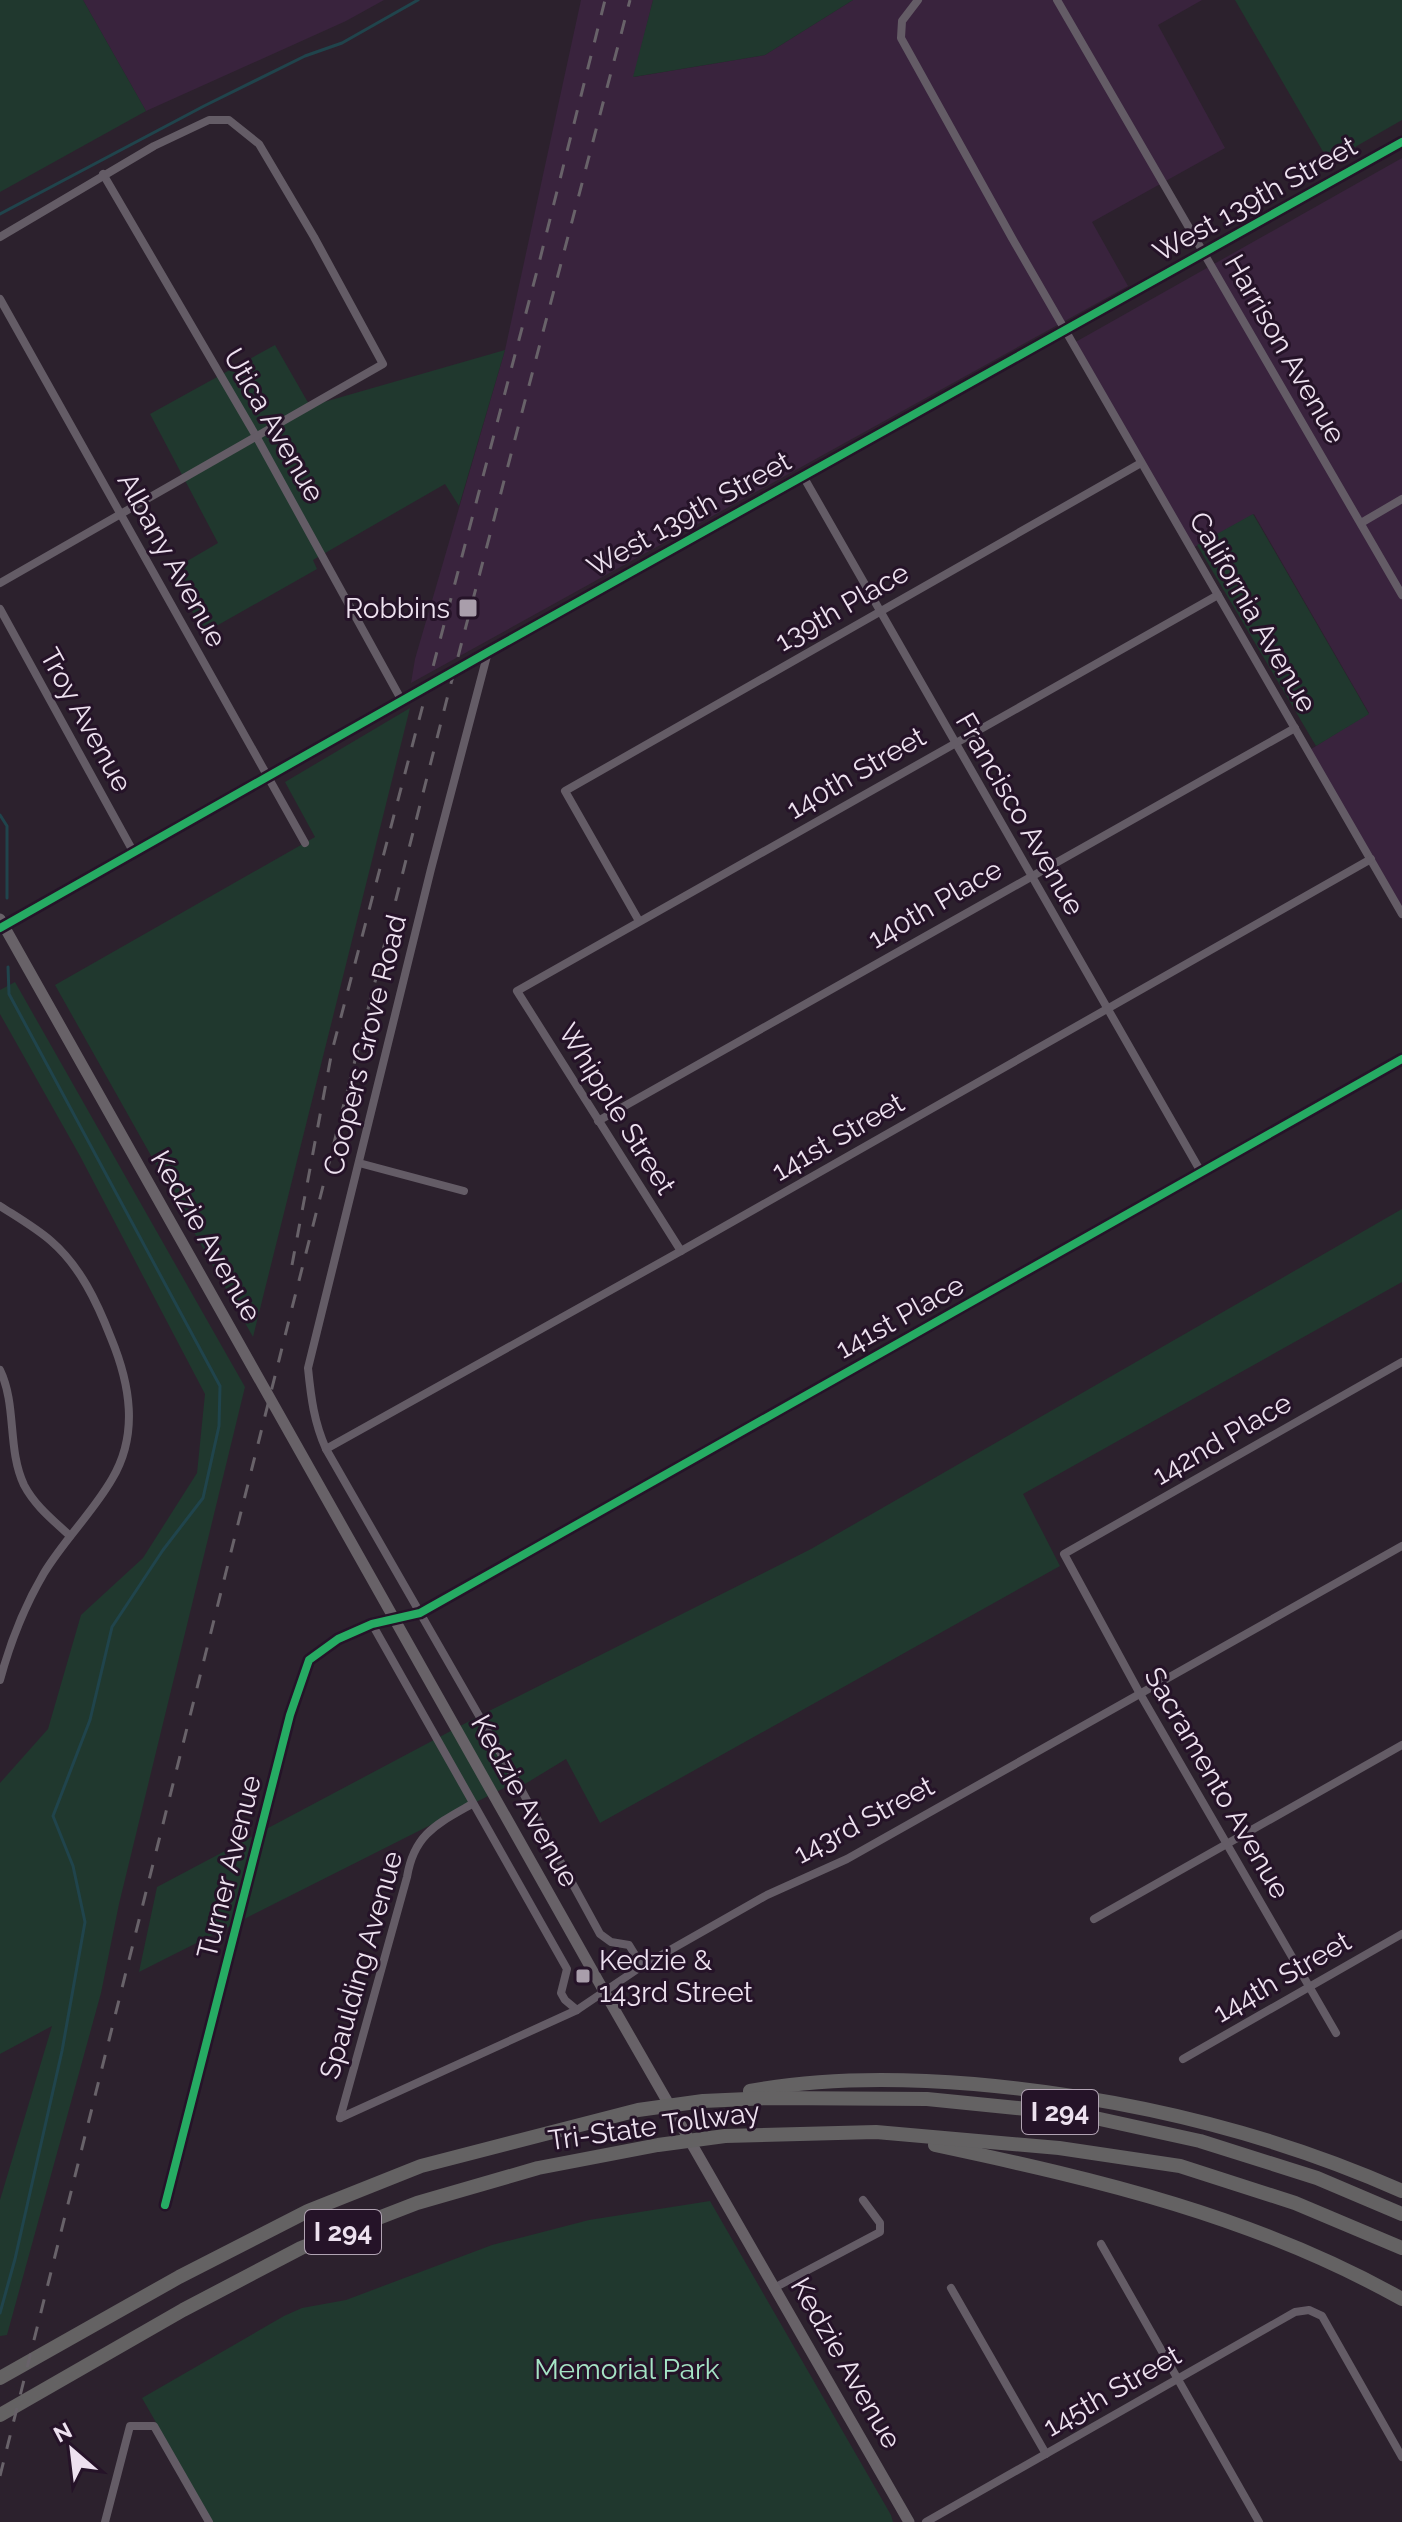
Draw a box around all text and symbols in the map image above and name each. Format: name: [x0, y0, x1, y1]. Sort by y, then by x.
street label: West 139th Street: [1147, 129, 1363, 269]
street label: Harrison Avenue: [1218, 249, 1352, 449]
street label: Utica Avenue: [217, 342, 331, 508]
street label: West 139th Street: [581, 444, 797, 584]
street label: Albany Avenue: [111, 467, 233, 653]
street label: California Avenue: [1182, 506, 1324, 718]
street label: 139th Place: [770, 556, 914, 658]
place label: Robbins: [345, 592, 450, 625]
marker: Robbins: [457, 597, 479, 619]
street label: Troy Avenue: [33, 642, 139, 798]
street label: Francisco Avenue: [949, 707, 1091, 921]
street label: 140th Street: [781, 720, 932, 826]
street label: 140th Place: [862, 852, 1008, 956]
street label: Coopers Grove Road: [317, 911, 413, 1179]
street label: Whipple Street: [551, 1018, 683, 1201]
street label: 141st Street: [766, 1086, 910, 1188]
street label: Kedzie Avenue: [144, 1145, 268, 1327]
street label: 141st Place: [830, 1268, 970, 1366]
street label: 142nd Place: [1147, 1386, 1297, 1492]
street label: Sacramento Avenue: [1137, 1662, 1297, 1904]
street label: Kedzie Avenue: [464, 1709, 586, 1893]
street label: 143rd Street: [788, 1769, 940, 1871]
street label: Turner Avenue: [190, 1772, 268, 1962]
street label: Spaulding Avenue: [313, 1847, 409, 2083]
street label: 144th Street: [1207, 1924, 1357, 2030]
place label: Kedzie & 143rd Street: [599, 1944, 753, 2009]
marker: Kedzie & 143rd Street: [574, 1967, 592, 1985]
road number: I 294: [1022, 2090, 1098, 2134]
street label: Tri-State Tollway: [546, 2095, 762, 2157]
road number: I 294: [305, 2210, 381, 2254]
street label: Kedzie Avenue: [784, 2272, 908, 2454]
street label: 145th Street: [1037, 2338, 1187, 2444]
park label: Memorial Park: [534, 2353, 720, 2386]
north arrow: [32, 2410, 112, 2490]
text: N: [49, 2417, 76, 2448]

